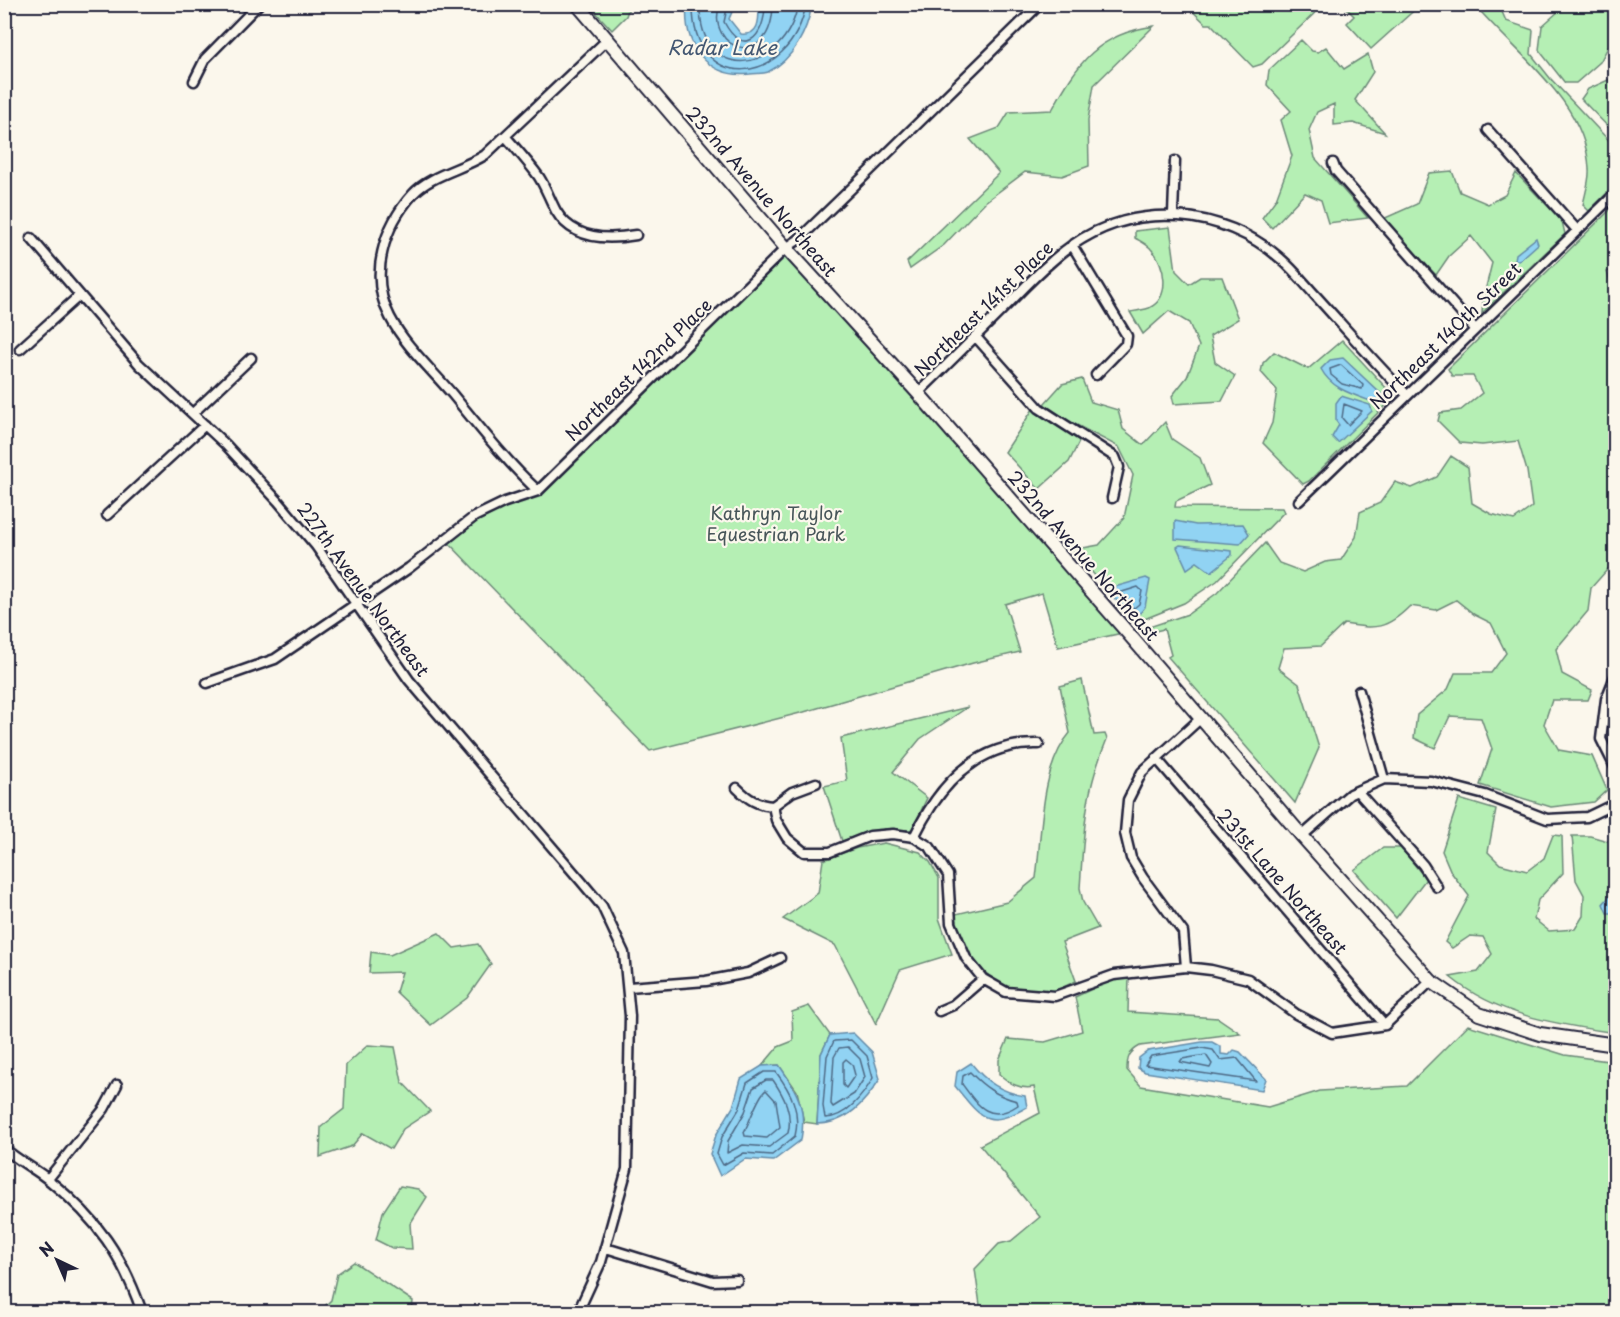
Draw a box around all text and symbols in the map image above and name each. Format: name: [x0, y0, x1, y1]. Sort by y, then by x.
water label: Radar Lake: [667, 32, 778, 62]
street label: 232nd Avenue Northeast: [680, 100, 844, 282]
street label: Northeast 141st Place: [907, 234, 1059, 382]
street label: Northeast 140th Street: [1363, 255, 1527, 415]
street label: Northeast 142nd Place: [558, 291, 718, 447]
street label: 232nd Avenue Northeast: [1002, 464, 1166, 646]
street label: 227th Avenue Northeast: [291, 496, 437, 682]
park label: Kathryn Taylor Equestrian Park: [707, 499, 845, 547]
street label: 231st Lane Northeast: [1212, 802, 1354, 960]
north arrow: [27, 1230, 87, 1290]
text: N: [33, 1235, 59, 1262]

